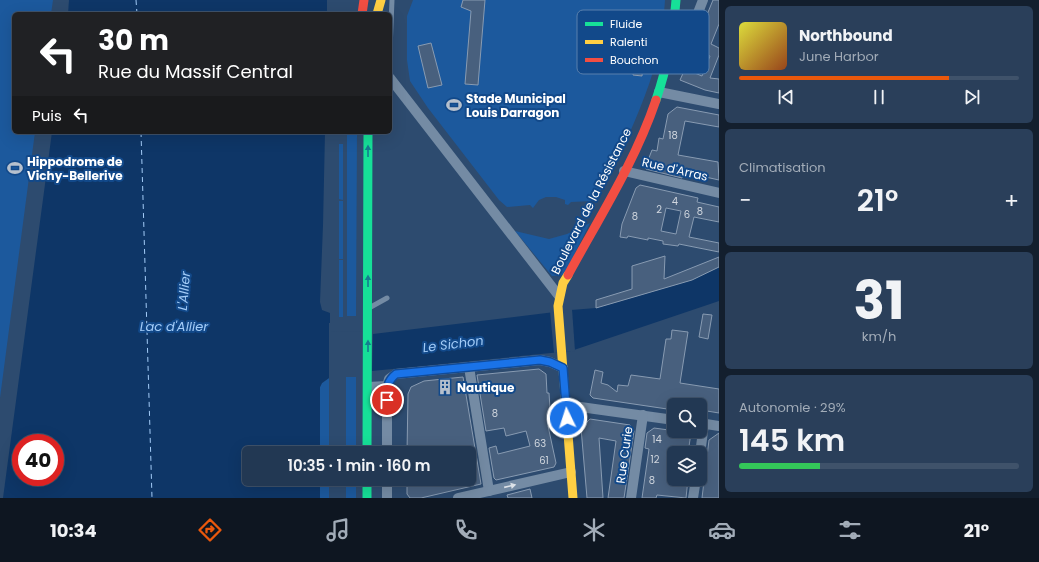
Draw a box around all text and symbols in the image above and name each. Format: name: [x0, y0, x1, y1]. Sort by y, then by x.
legend: [577, 10, 709, 74]
text: Fluide: [610, 16, 642, 32]
text: 30 m: [98, 21, 169, 60]
text: Northbound: [799, 25, 893, 46]
icon: left: [32, 28, 84, 80]
text: Ralenti: [610, 34, 648, 50]
text: June Harbor: [799, 47, 879, 66]
text: Bouchon: [610, 52, 659, 68]
text: Rue du Massif Central: [98, 59, 293, 84]
icon: previous: [775, 86, 797, 108]
icon: pause: [868, 86, 890, 108]
icon: next: [961, 86, 983, 108]
place label: Stade Municipal Louis Darragon: [466, 90, 566, 121]
sports icon: Stade Municipal Louis Darragon: [445, 96, 463, 114]
icon: left: [70, 104, 92, 126]
text: Puis: [32, 105, 62, 126]
street label: Boulevard de la Résistance: [547, 125, 635, 277]
house number: 18: [668, 128, 678, 143]
one-way arrow: [365, 144, 371, 157]
place label: Hippodrome de Vichy-Bellerive: [27, 153, 123, 184]
street label: Rue d'Arras: [640, 153, 710, 185]
text: Climatisation: [739, 158, 826, 177]
sports icon: Hippodrome de Vichy-Bellerive: [6, 159, 24, 177]
text: 21°: [857, 179, 898, 222]
text: −: [739, 185, 751, 216]
text: +: [1004, 185, 1019, 216]
house number: 4: [672, 194, 678, 209]
house number: 2: [656, 202, 662, 217]
house number: 8: [697, 204, 703, 219]
house number: 6: [684, 207, 690, 222]
house number: 8: [632, 209, 638, 224]
text: 31: [853, 264, 905, 337]
water label: L'Allier: [173, 270, 195, 311]
one-way arrow: [365, 274, 371, 287]
water label: Lac d'Allier: [140, 317, 209, 336]
text: km/h: [862, 327, 896, 346]
water label: Le Sichon: [421, 331, 485, 357]
one-way arrow: [365, 339, 371, 352]
building icon: Nautique: [436, 378, 454, 396]
place label: Nautique: [457, 379, 515, 396]
pin: [370, 383, 404, 417]
icon: arrive: [376, 389, 398, 411]
position arrow: [546, 397, 588, 439]
map controls: [667, 398, 707, 486]
button: search: [667, 398, 707, 438]
text: Autonomie · 29%: [739, 398, 846, 417]
house number: 8: [492, 406, 498, 421]
text: 145 km: [739, 419, 845, 462]
street label: Rue Curie: [612, 425, 636, 485]
house number: 14: [652, 432, 662, 447]
speed limit sign: 40: [12, 434, 64, 486]
house number: 63: [534, 436, 546, 451]
button: layers: [667, 446, 707, 486]
house number: 12: [651, 452, 660, 467]
house number: 61: [539, 453, 549, 468]
text: 10:35 · 1 min · 160 m: [288, 455, 430, 476]
house number: 8: [649, 473, 655, 488]
one-way arrow: [504, 483, 516, 489]
icon: directions: [196, 516, 224, 544]
icon: music: [324, 516, 352, 544]
icon: phone: [452, 516, 480, 544]
icon: climate: [580, 516, 608, 544]
icon: car: [708, 516, 736, 544]
icon: filters: [836, 516, 864, 544]
text: 10:34: [50, 518, 97, 543]
text: 21°: [964, 518, 989, 543]

